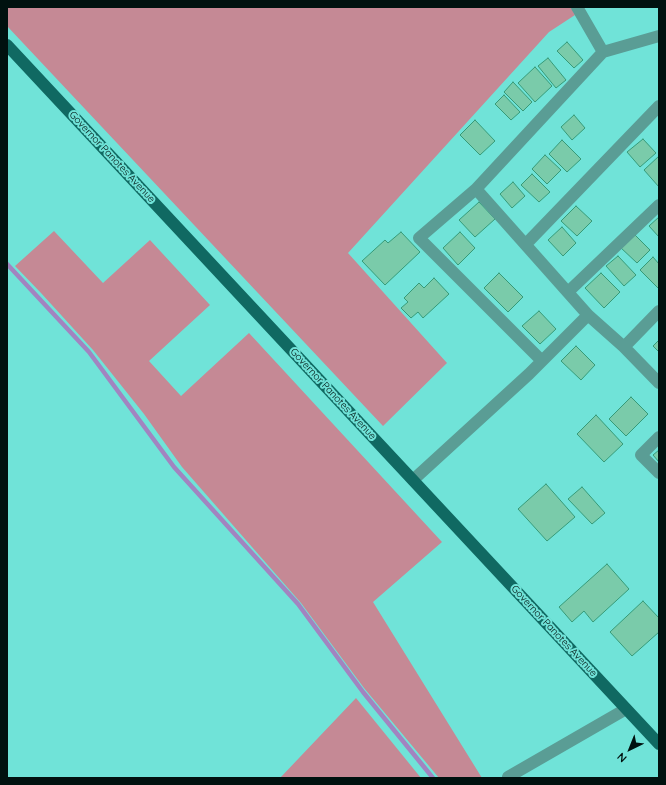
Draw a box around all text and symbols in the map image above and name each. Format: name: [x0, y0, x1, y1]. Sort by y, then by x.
street label: Governor Panotes Avenue: [67, 109, 157, 205]
street label: Governor Panotes Avenue: [288, 346, 378, 442]
street label: Governor Panotes Avenue: [509, 583, 599, 679]
north arrow: [610, 729, 650, 769]
text: N: [614, 750, 630, 766]

